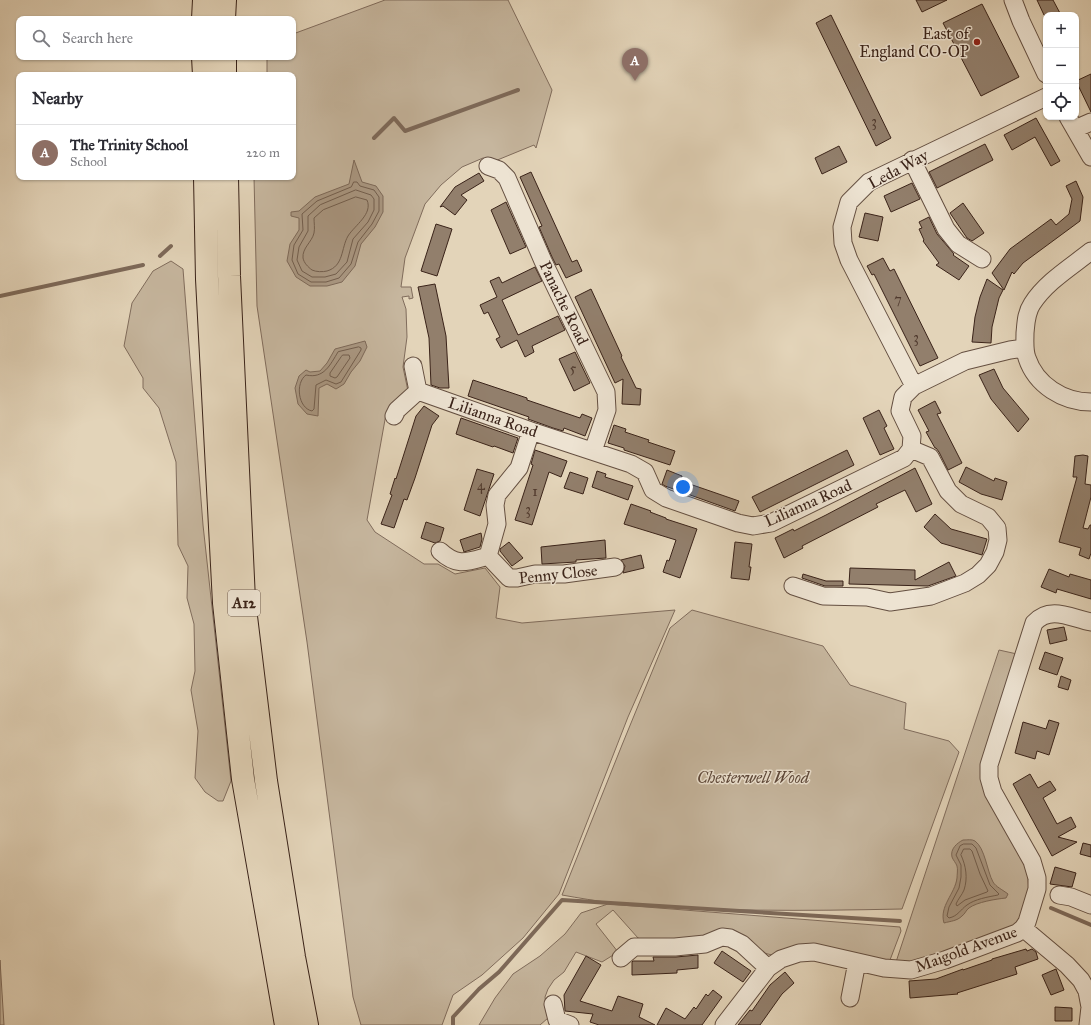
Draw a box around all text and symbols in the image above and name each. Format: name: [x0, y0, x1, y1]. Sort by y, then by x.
map controls: [1043, 12, 1079, 120]
button: +: [1043, 12, 1079, 48]
search box: [16, 16, 296, 60]
place label: East of England CO-OP: [859, 24, 972, 62]
icon: search: [30, 27, 52, 49]
text: Search here: [62, 29, 133, 47]
marker: East of England CO-OP: [972, 37, 982, 47]
pin: A: [622, 48, 648, 81]
button: −: [1043, 48, 1079, 84]
button: locate: [1043, 84, 1079, 120]
text: Nearby: [32, 88, 83, 109]
house number: 3: [871, 113, 877, 130]
text: The Trinity School: [70, 136, 188, 154]
text: A: [41, 145, 49, 161]
text: 220 m: [246, 145, 280, 161]
street label: Leda Way: [865, 145, 932, 193]
text: School: [70, 154, 107, 170]
street label: Panache Road: [536, 258, 592, 348]
house number: 7: [894, 291, 902, 308]
house number: 3: [913, 329, 919, 346]
house number: 5: [570, 360, 577, 377]
street label: Lilianna Road: [446, 393, 540, 441]
street label: Lilianna Road: [762, 475, 854, 531]
house number: 4: [477, 477, 486, 494]
your location: [673, 477, 693, 497]
house number: 1: [532, 483, 538, 500]
house number: 3: [525, 501, 531, 518]
street label: Penny Close: [518, 560, 599, 588]
road number: A12: [228, 590, 260, 616]
park label: Chesterwell Wood: [697, 768, 811, 787]
street label: Maigold Avenue: [912, 922, 1020, 977]

